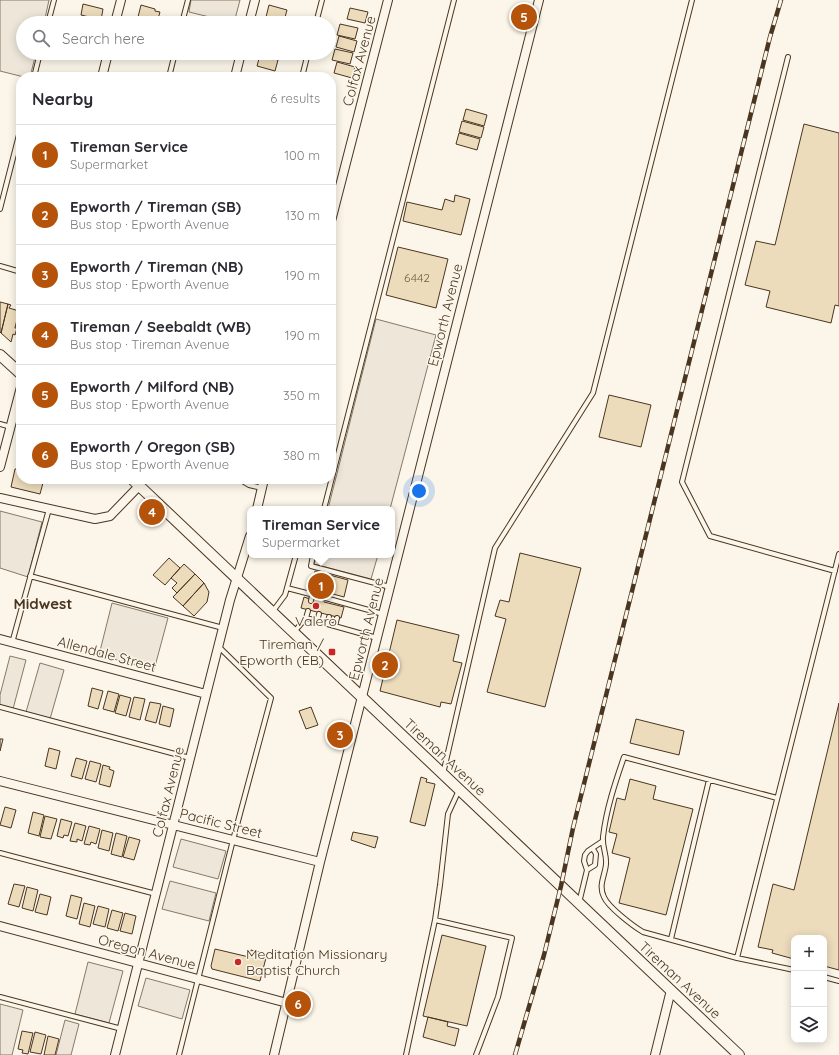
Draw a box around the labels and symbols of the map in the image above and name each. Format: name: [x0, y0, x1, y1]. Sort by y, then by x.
pin: 5: [511, 2, 537, 32]
street label: Colfax Avenue: [338, 14, 380, 108]
street label: Epworth Avenue: [424, 262, 466, 368]
house number: 6442: [404, 270, 430, 285]
your location: [409, 481, 429, 501]
pin: 4: [139, 497, 165, 527]
pin: 1: [308, 571, 334, 601]
street label: Epworth Avenue: [345, 576, 387, 682]
district label: Midwest: [14, 594, 72, 613]
marker: Valero: [311, 601, 321, 611]
place label: Valero: [295, 612, 337, 630]
street label: Allendale Street: [56, 632, 159, 676]
place label: Tireman / Epworth (EB): [239, 635, 325, 669]
marker: Tireman / Epworth (EB): [327, 647, 337, 657]
pin: 2: [372, 650, 398, 680]
street label: Tireman Avenue: [400, 714, 490, 800]
pin: 3: [327, 720, 353, 750]
street label: Colfax Avenue: [148, 745, 188, 839]
street label: Pacific Street: [178, 804, 264, 842]
street label: Oregon Avenue: [96, 930, 198, 974]
street label: Tireman Avenue: [635, 937, 725, 1023]
place label: Meditation Missionary Baptist Church: [246, 945, 387, 979]
marker: Meditation Missionary Baptist Church: [233, 957, 243, 967]
pin: 6: [285, 989, 311, 1019]

